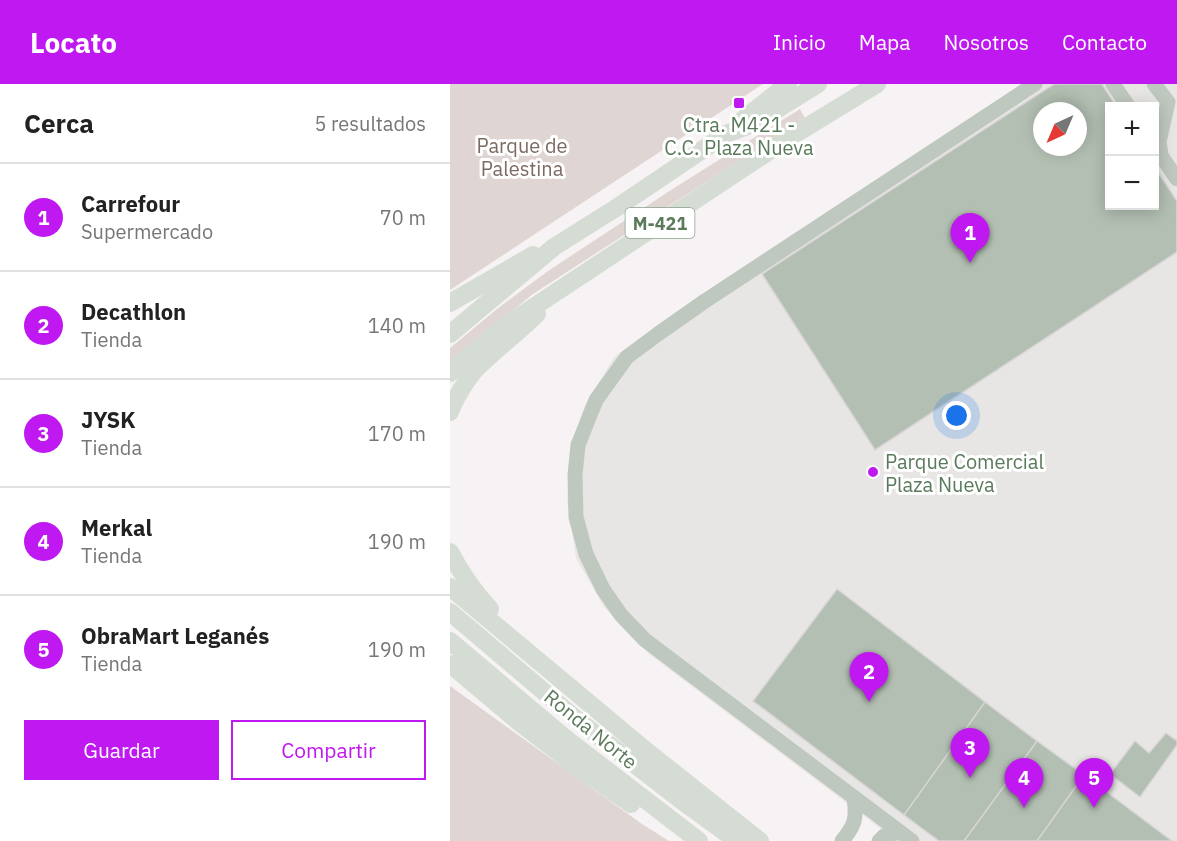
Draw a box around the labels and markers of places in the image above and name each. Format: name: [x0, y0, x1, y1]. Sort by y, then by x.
marker: Ctra. M421 - C.C. Plaza Nueva: [732, 96, 746, 110]
place label: Ctra. M421 - C.C. Plaza Nueva: [664, 111, 814, 161]
pin: 1: [950, 214, 990, 263]
place label: Parque Comercial Plaza Nueva: [885, 448, 1044, 498]
marker: Parque Comercial Plaza Nueva: [866, 465, 880, 479]
pin: 2: [850, 652, 888, 702]
pin: 3: [950, 728, 990, 778]
pin: 4: [1004, 758, 1044, 808]
pin: 5: [1074, 758, 1114, 808]

